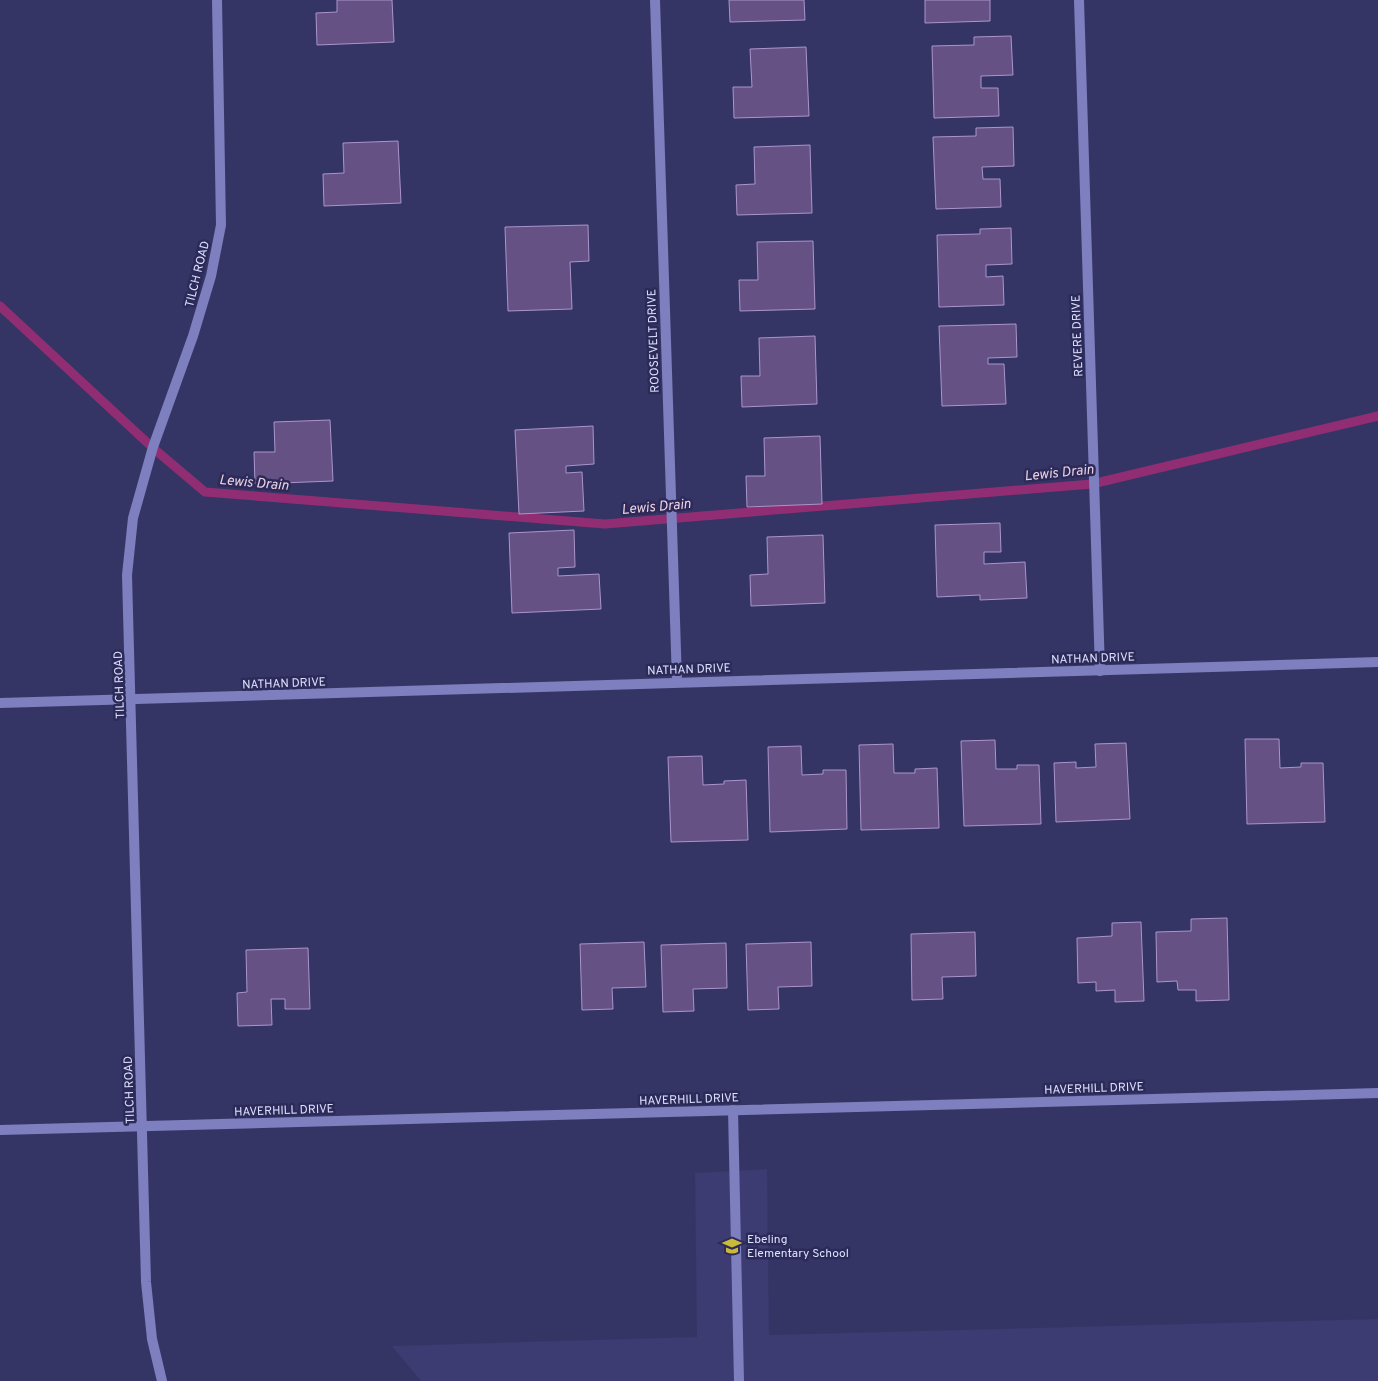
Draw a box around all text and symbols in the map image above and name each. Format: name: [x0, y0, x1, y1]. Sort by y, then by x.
street label: TILCH ROAD: [182, 239, 214, 309]
street label: ROOSEVELT DRIVE: [644, 289, 664, 393]
street label: REVERE DRIVE: [1069, 295, 1087, 377]
water label: Lewis Drain: [1024, 461, 1095, 486]
water label: Lewis Drain: [218, 472, 290, 495]
water label: Lewis Drain: [621, 496, 692, 519]
street label: NATHAN DRIVE: [1051, 650, 1135, 668]
street label: TILCH ROAD: [111, 651, 129, 719]
street label: NATHAN DRIVE: [647, 661, 731, 679]
street label: NATHAN DRIVE: [242, 675, 326, 693]
street label: TILCH ROAD: [121, 1056, 139, 1124]
street label: HAVERHILL DRIVE: [1044, 1079, 1144, 1099]
street label: HAVERHILL DRIVE: [639, 1090, 739, 1110]
street label: HAVERHILL DRIVE: [234, 1101, 334, 1121]
place label: Ebeling Elementary School: [747, 1232, 849, 1262]
school or university icon: Ebeling Elementary School: [721, 1235, 743, 1257]

